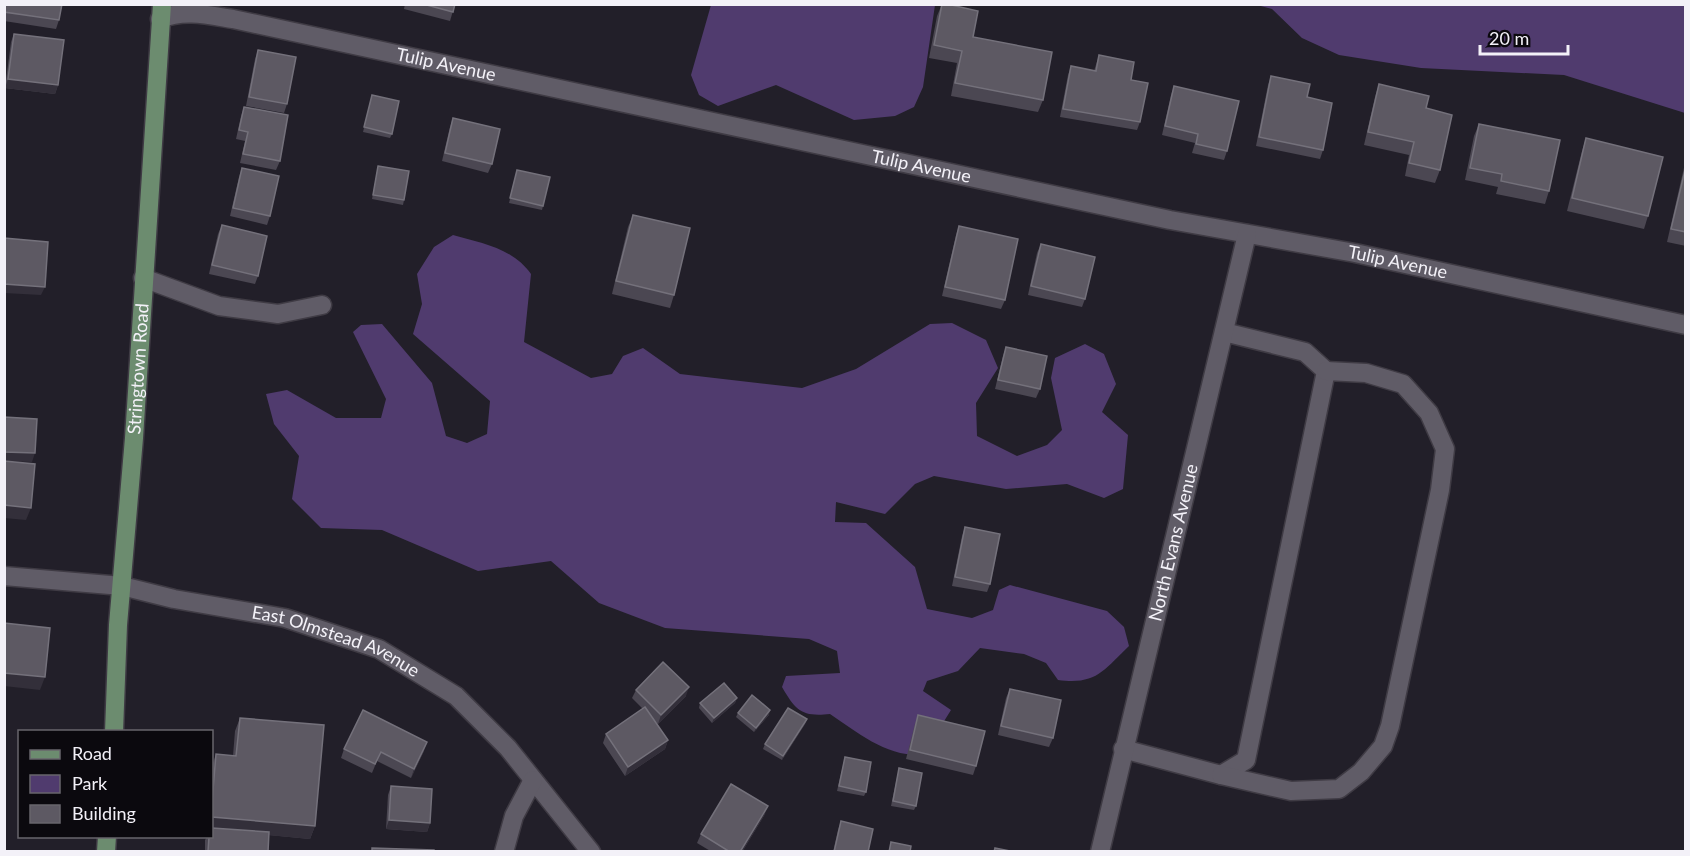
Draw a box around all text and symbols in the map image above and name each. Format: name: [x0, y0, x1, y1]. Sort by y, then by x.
scale bar: [1480, 18, 1568, 56]
text: 20 m: [1489, 27, 1529, 49]
street label: Tulip Avenue: [395, 42, 498, 85]
street label: Tulip Avenue: [870, 144, 973, 187]
street label: Tulip Avenue: [1346, 240, 1450, 283]
street label: Stringtown Road: [122, 303, 153, 435]
street label: North Evans Avenue: [1143, 462, 1202, 623]
street label: East Olmstead Avenue: [250, 601, 424, 681]
legend: [18, 730, 213, 838]
text: Road: [72, 742, 112, 764]
text: Park: [72, 772, 108, 794]
text: Building: [72, 802, 136, 824]

